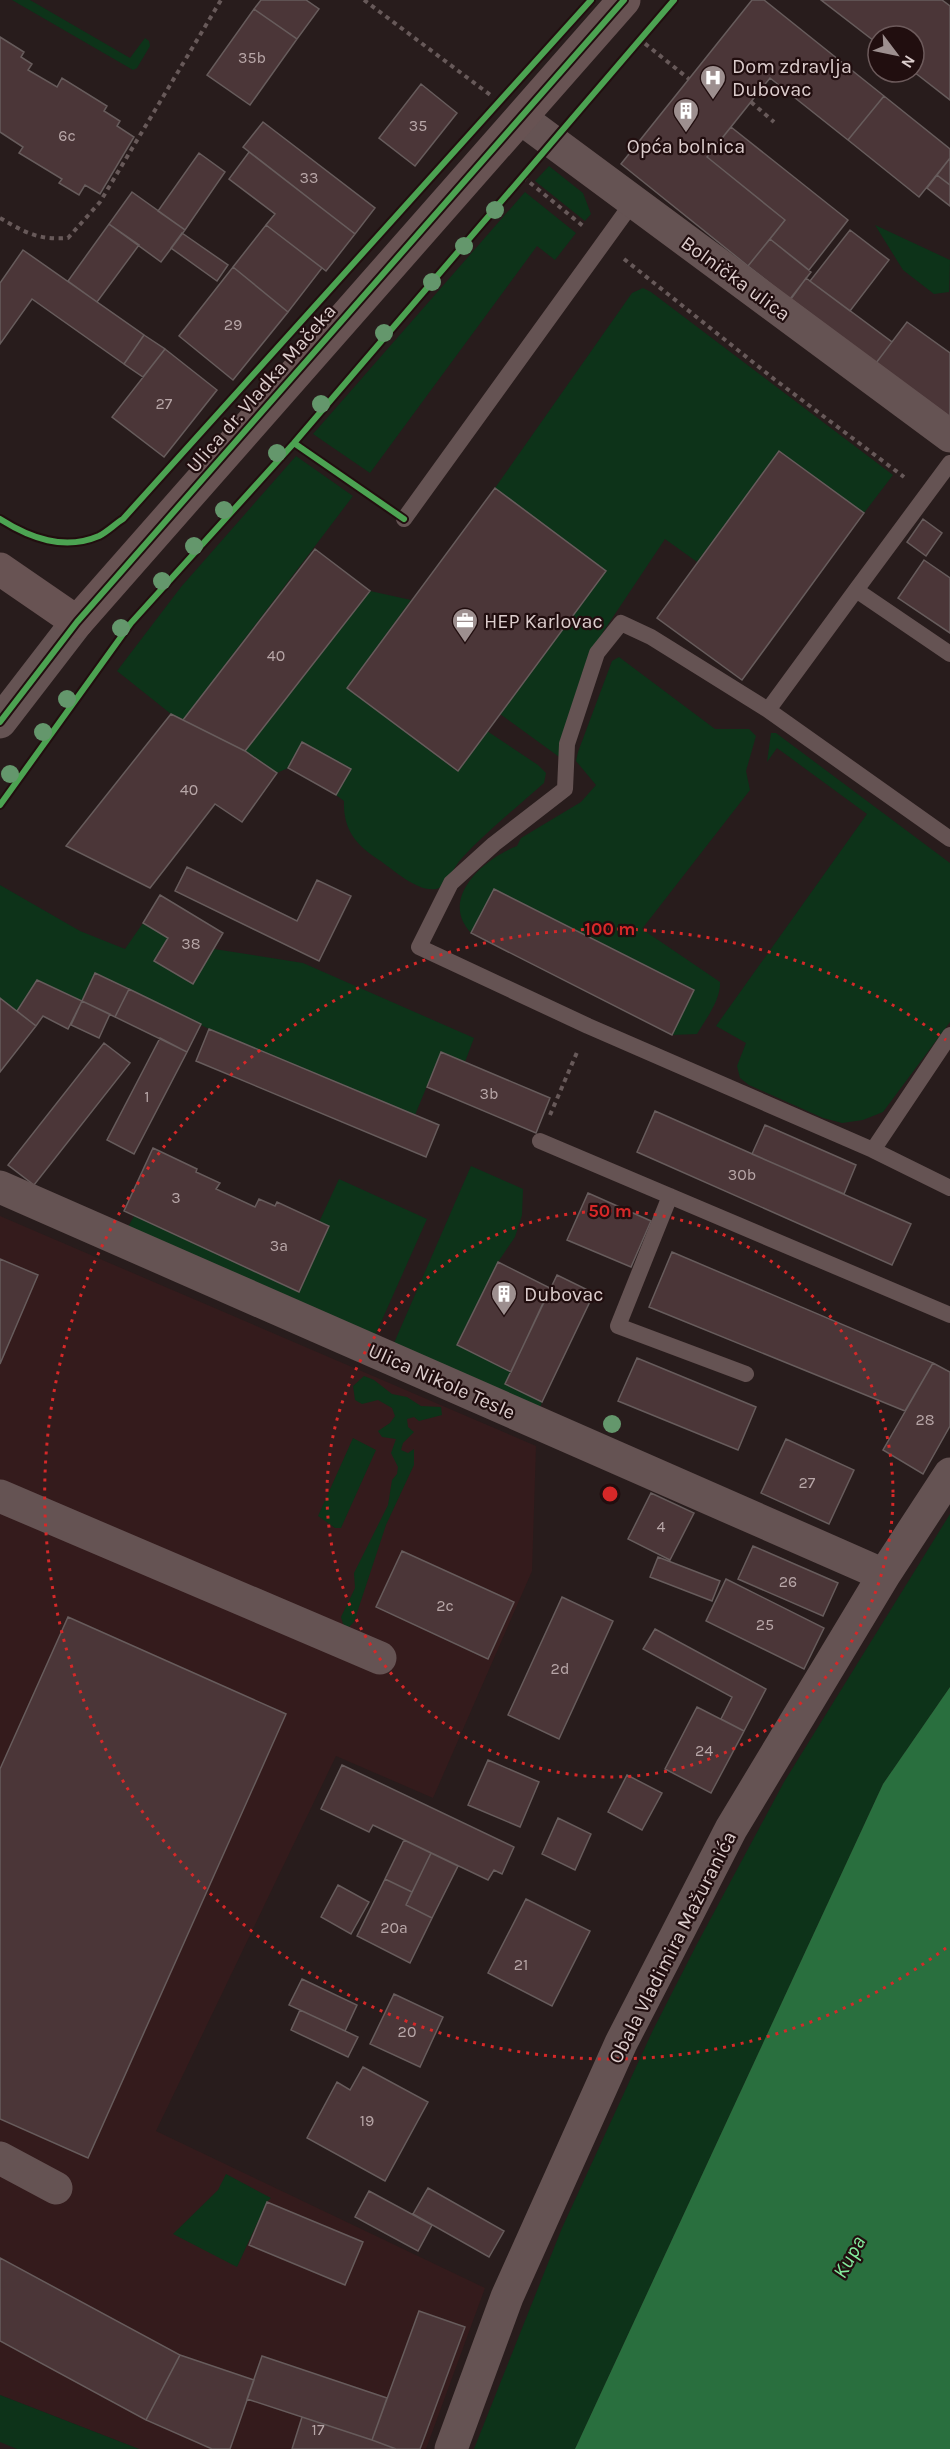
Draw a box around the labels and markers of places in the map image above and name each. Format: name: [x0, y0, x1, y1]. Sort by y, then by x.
place label: Dom zdravlja Dubovac: [732, 55, 852, 101]
hospital icon: Dom zdravlja Dubovac: [698, 63, 728, 101]
building icon: Opća bolnica: [671, 96, 701, 134]
place label: Opća bolnica: [627, 135, 745, 158]
office icon: HEP Karlovac: [450, 606, 480, 644]
place label: HEP Karlovac: [484, 610, 603, 633]
building icon: Dubovac: [489, 1279, 519, 1317]
place label: Dubovac: [524, 1283, 603, 1306]
centre of rings: [600, 1484, 620, 1504]

